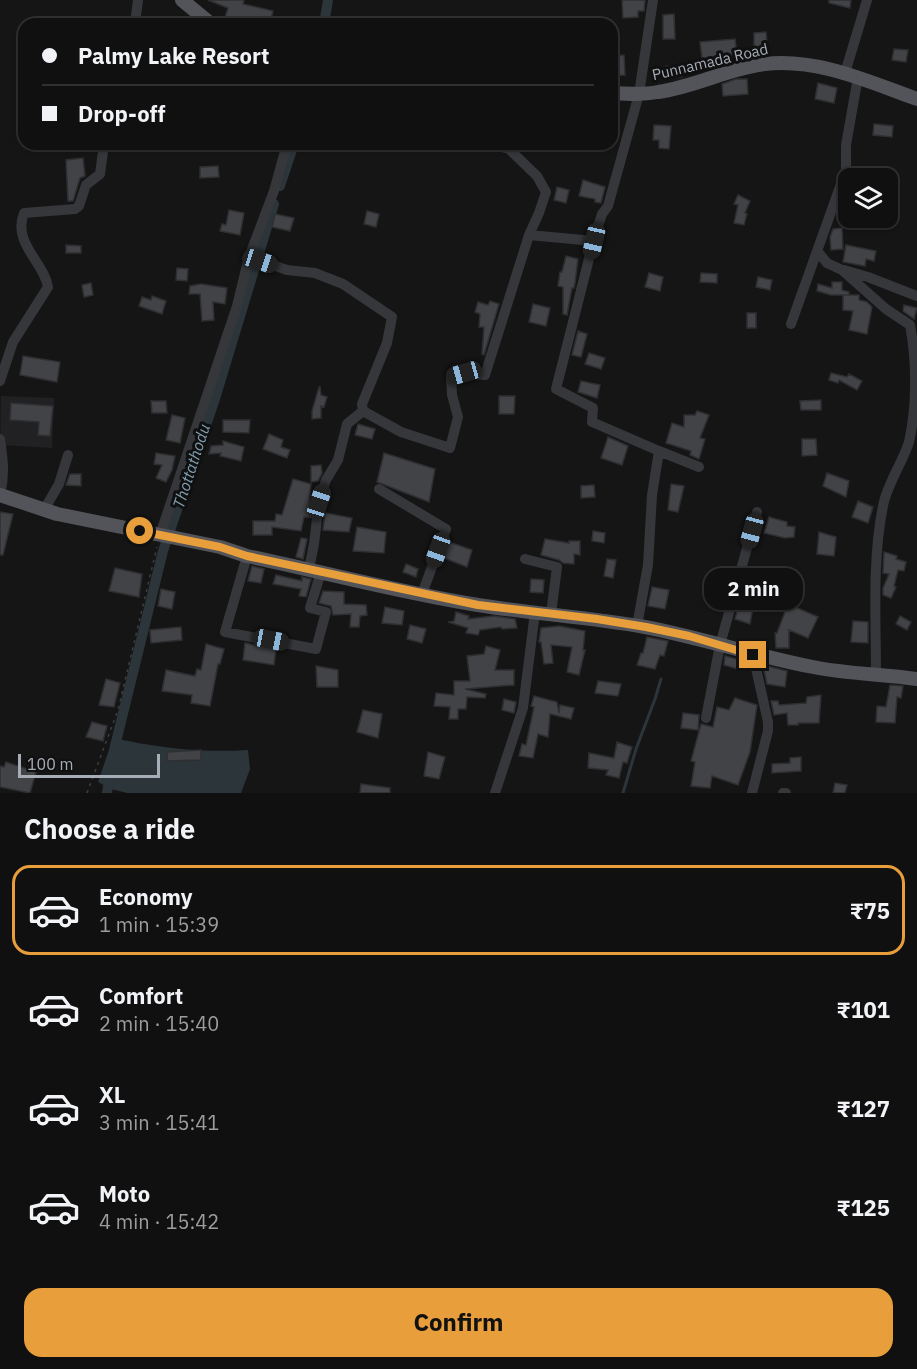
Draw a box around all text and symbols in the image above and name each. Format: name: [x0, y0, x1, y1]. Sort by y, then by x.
street label: Punnamada Road: [650, 39, 770, 84]
text: Palmy Lake Resort: [78, 41, 269, 70]
text: Drop-off: [78, 99, 165, 128]
map controls: [838, 168, 898, 228]
button: layers: [838, 168, 898, 228]
car: [581, 221, 607, 261]
car: [240, 247, 280, 275]
car: [444, 359, 484, 387]
water label: Thottathodu: [168, 421, 214, 511]
car: [305, 482, 333, 522]
car: [739, 511, 765, 551]
route start: [126, 517, 153, 544]
car: [423, 530, 453, 570]
callout: 2 min: [704, 568, 802, 610]
text: 2 min: [727, 575, 780, 602]
car: [252, 628, 290, 652]
route end: [739, 641, 766, 668]
scale bar: [18, 751, 160, 778]
text: 100 m: [27, 754, 74, 774]
text: Choose a ride: [24, 811, 195, 846]
text: Economy: [99, 882, 193, 911]
icon: car: [27, 883, 81, 937]
text: ₹75: [850, 896, 890, 925]
text: 1 min · 15:39: [99, 911, 219, 938]
text: Comfort: [99, 981, 183, 1010]
icon: car: [27, 982, 81, 1036]
text: ₹101: [837, 995, 890, 1024]
text: 2 min · 15:40: [99, 1010, 219, 1037]
text: XL: [99, 1080, 125, 1109]
icon: car: [27, 1081, 81, 1135]
text: ₹127: [837, 1094, 890, 1123]
text: 3 min · 15:41: [99, 1109, 219, 1136]
text: Moto: [99, 1179, 150, 1208]
icon: car: [27, 1180, 81, 1234]
text: ₹125: [837, 1193, 890, 1222]
text: 4 min · 15:42: [99, 1208, 219, 1235]
button: Confirm: [24, 1288, 893, 1357]

